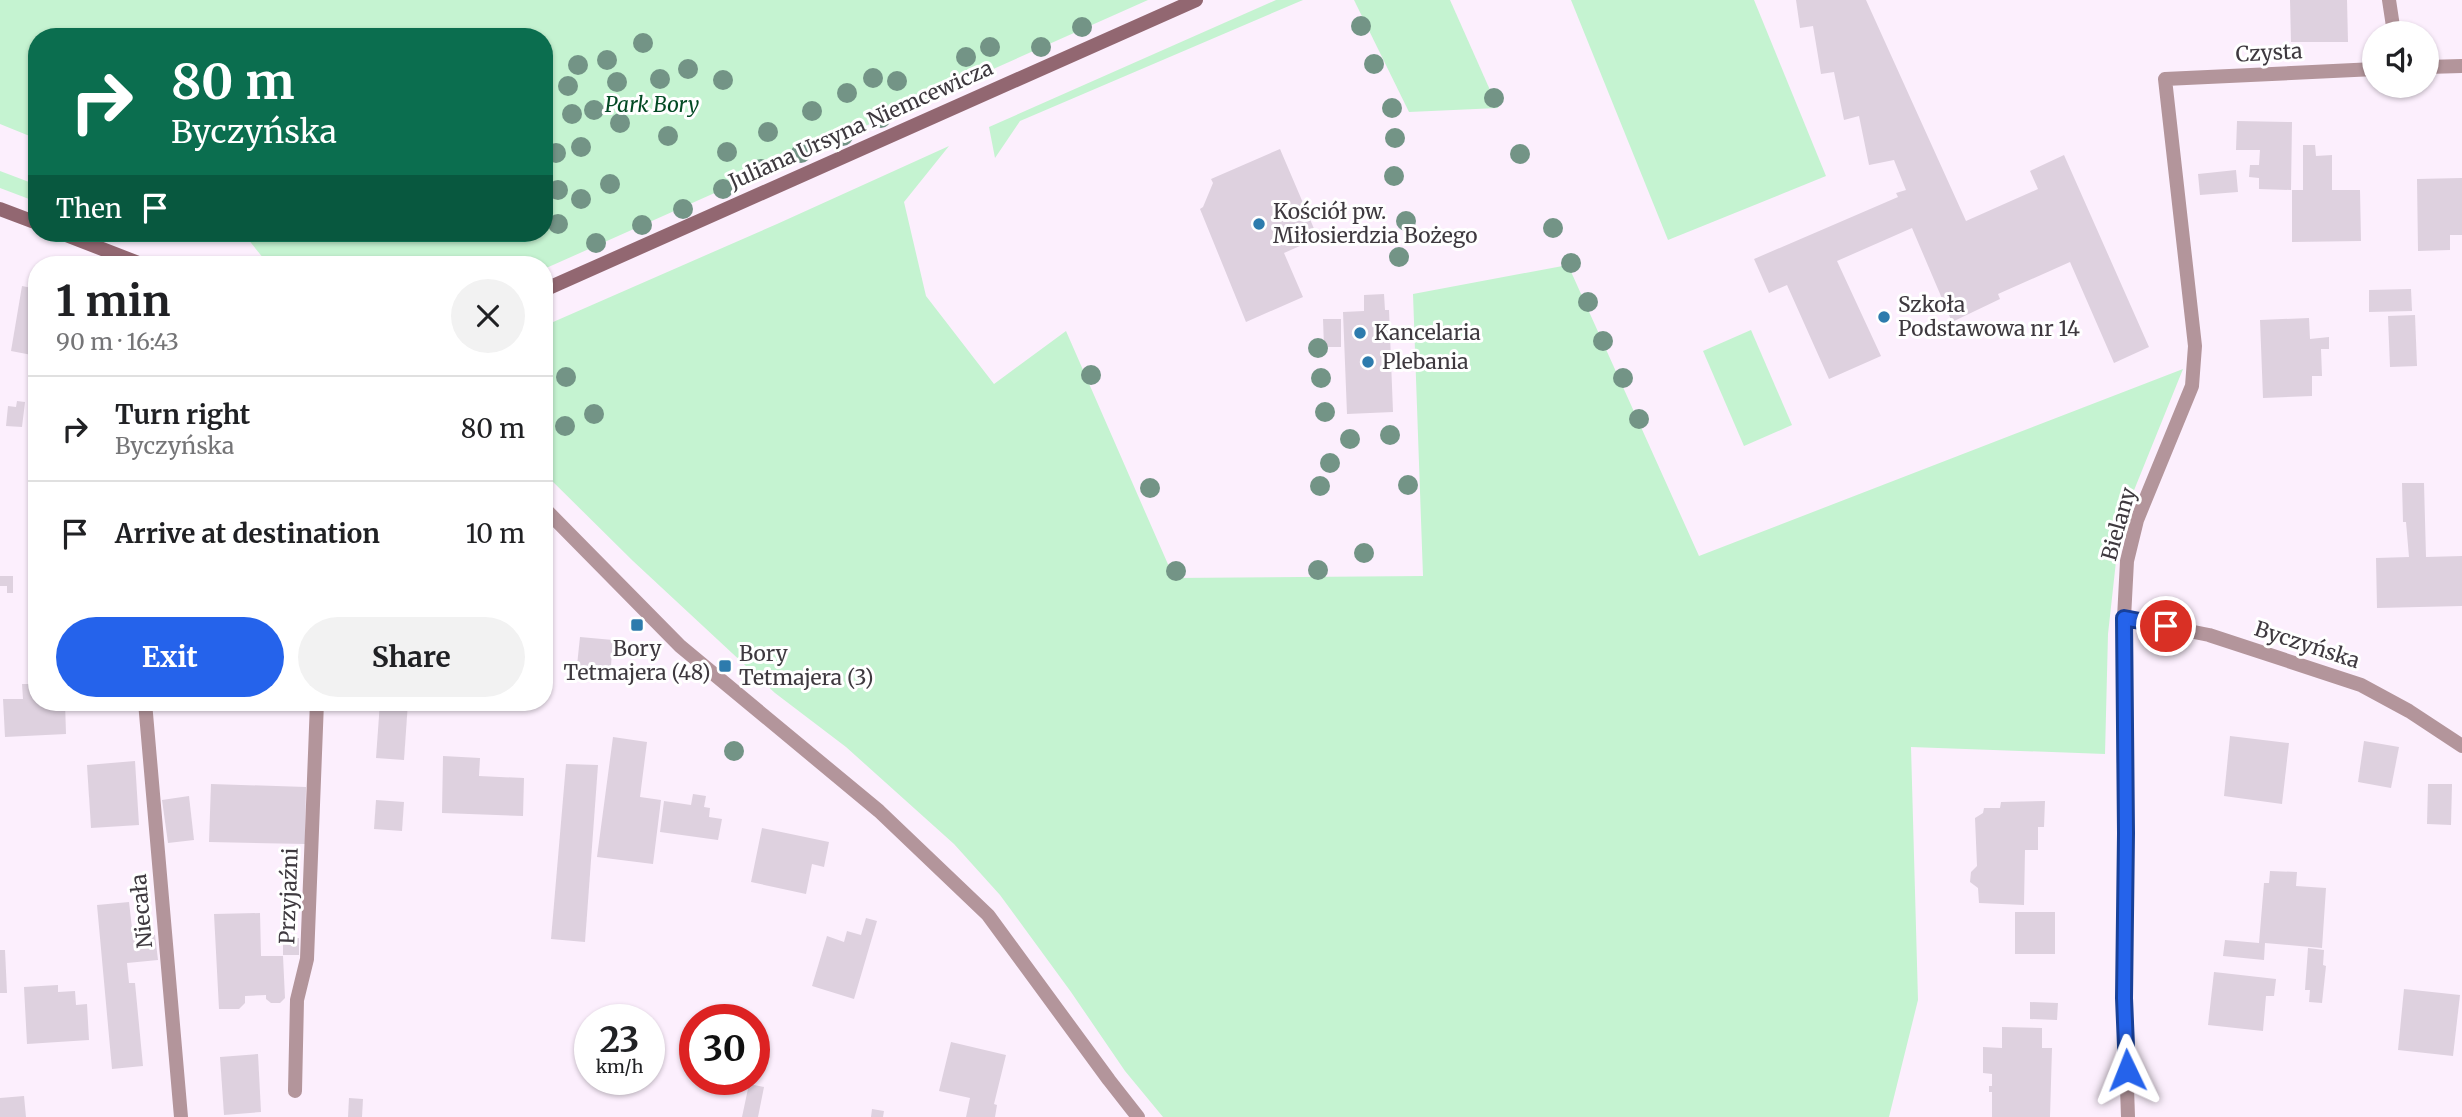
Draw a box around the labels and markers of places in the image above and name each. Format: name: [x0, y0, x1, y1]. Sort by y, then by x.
place label: Kościół pw. Miłosierdzia Bożego: [1273, 198, 1477, 249]
marker: Kościół pw. Miłosierdzia Bożego: [1251, 216, 1267, 232]
place label: Szkoła Podstawowa nr 14: [1898, 291, 2080, 342]
marker: Szkoła Podstawowa nr 14: [1876, 309, 1892, 325]
place label: Kancelaria: [1374, 319, 1481, 346]
marker: Kancelaria: [1352, 325, 1368, 341]
place label: Plebania: [1382, 348, 1469, 375]
marker: Plebania: [1360, 354, 1376, 370]
pin: [2136, 596, 2196, 656]
marker: Bory Tetmajera (48): [629, 617, 645, 633]
place label: Bory Tetmajera (48): [564, 635, 710, 686]
place label: Bory Tetmajera (3): [739, 640, 873, 691]
marker: Bory Tetmajera (3): [717, 658, 733, 674]

